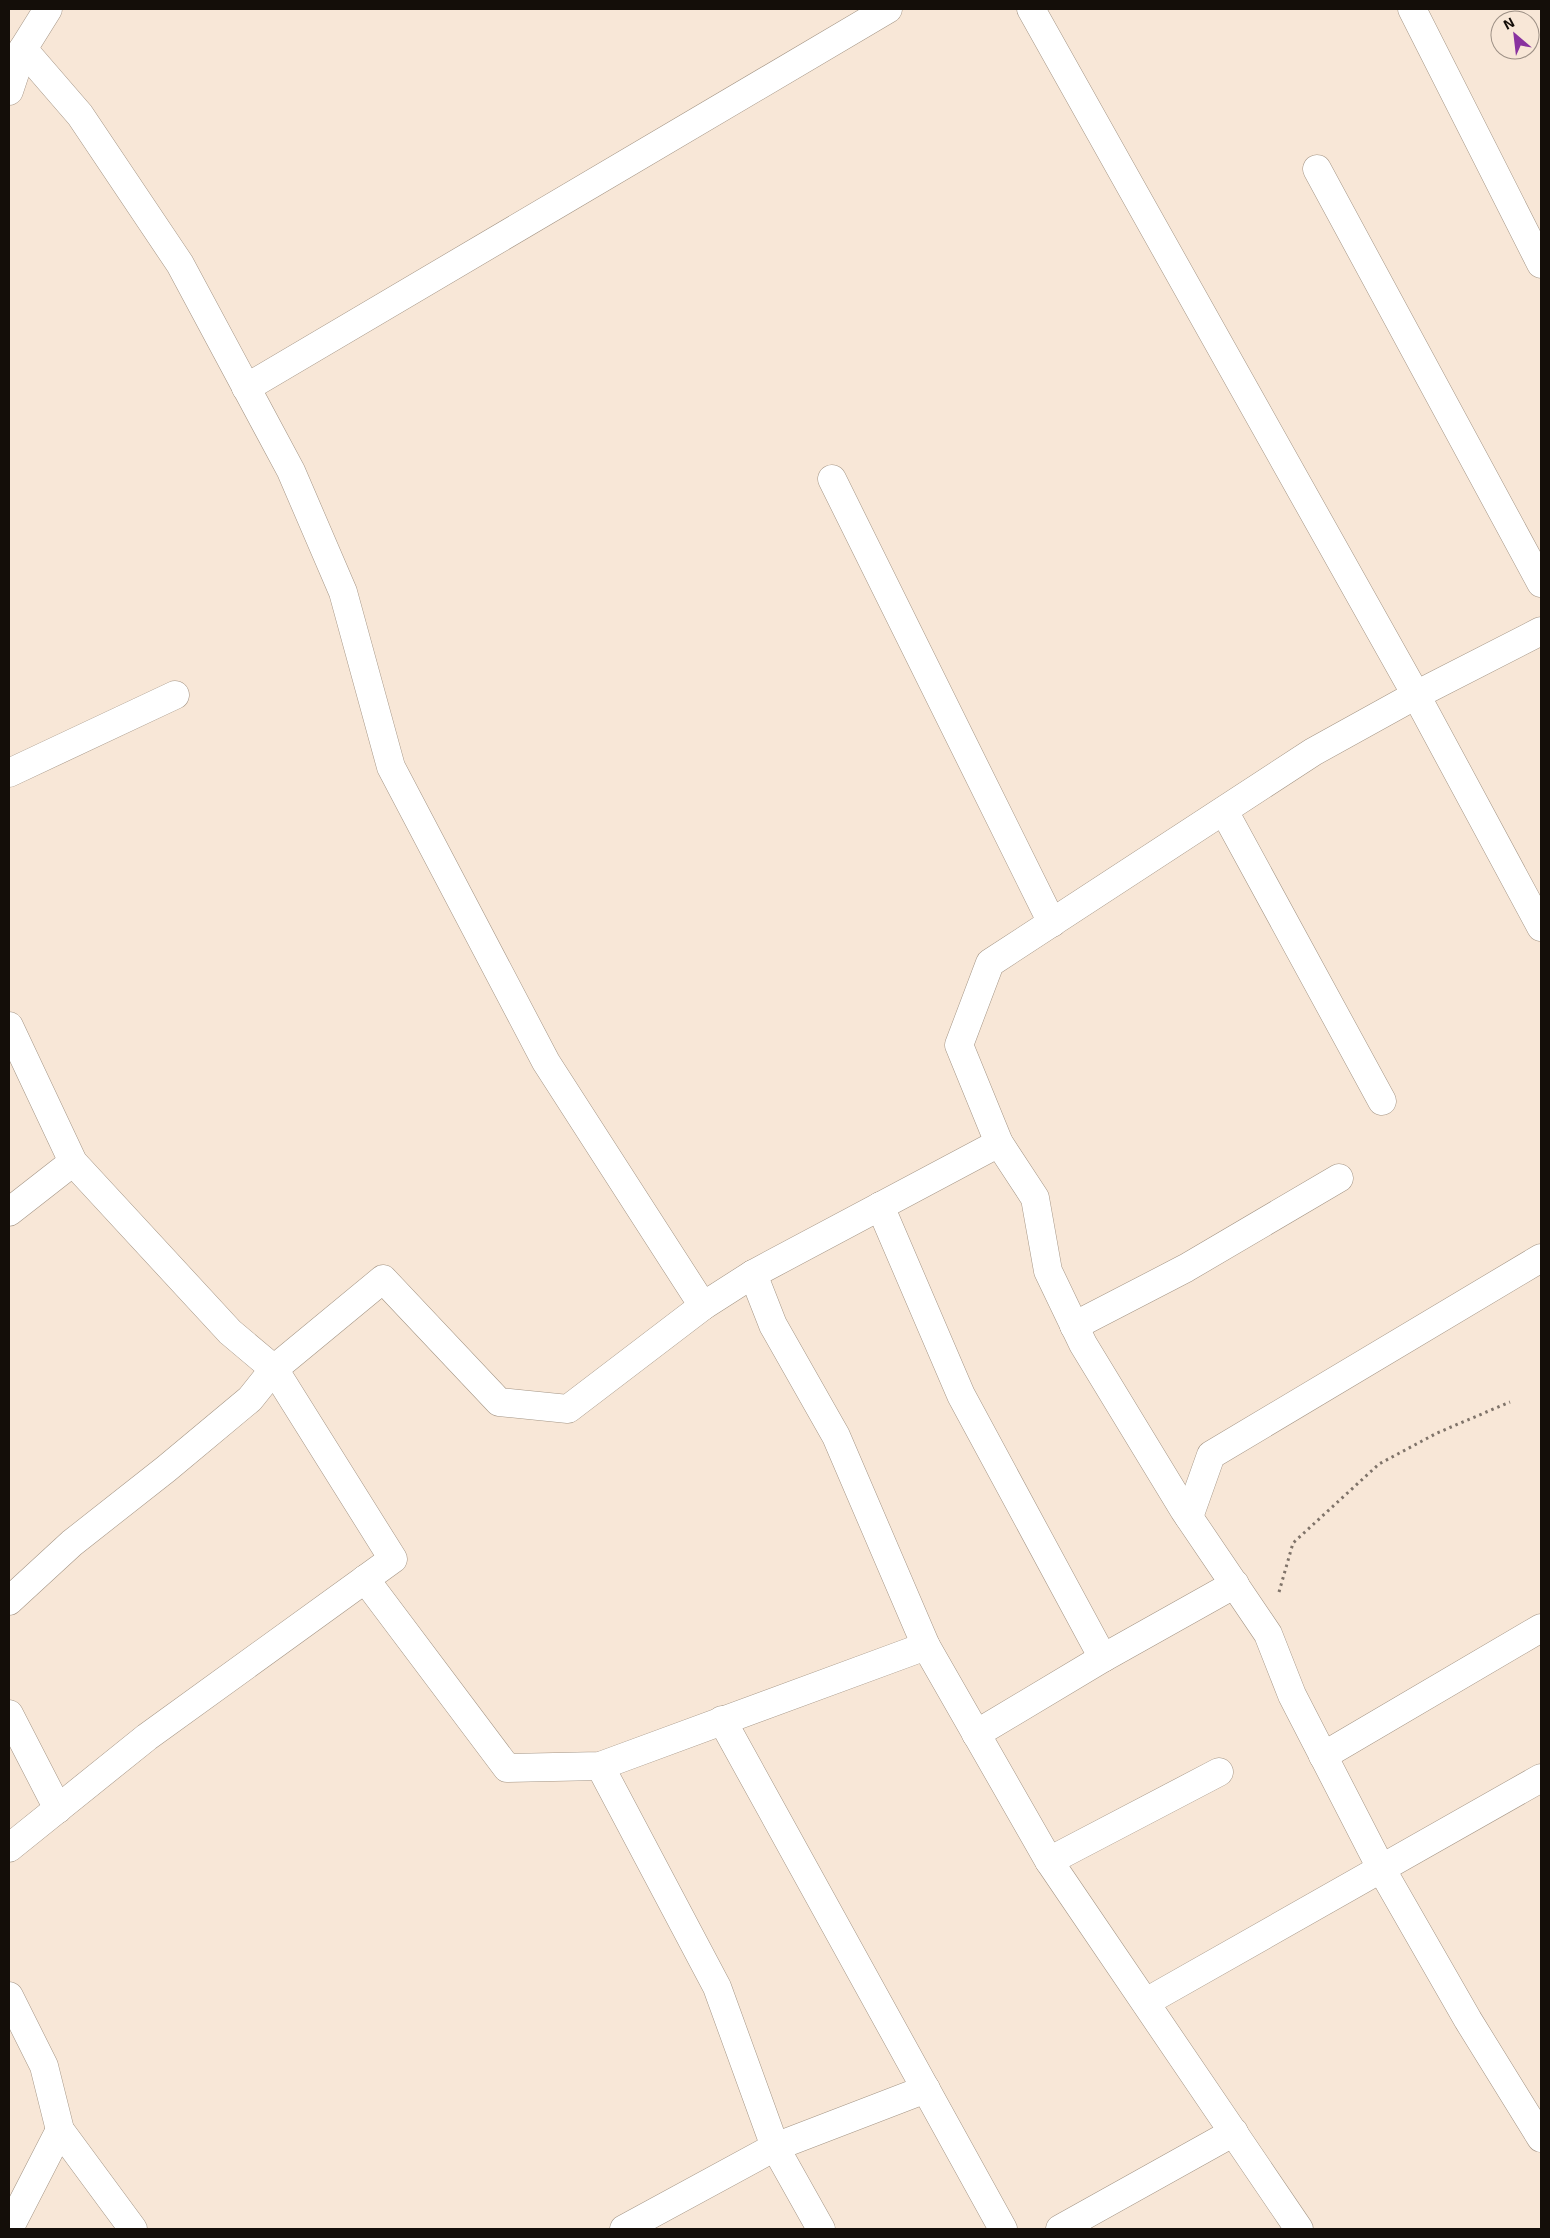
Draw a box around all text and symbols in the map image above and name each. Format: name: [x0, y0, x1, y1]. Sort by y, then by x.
north arrow: [1490, 10, 1540, 60]
text: N: [1500, 13, 1517, 33]

